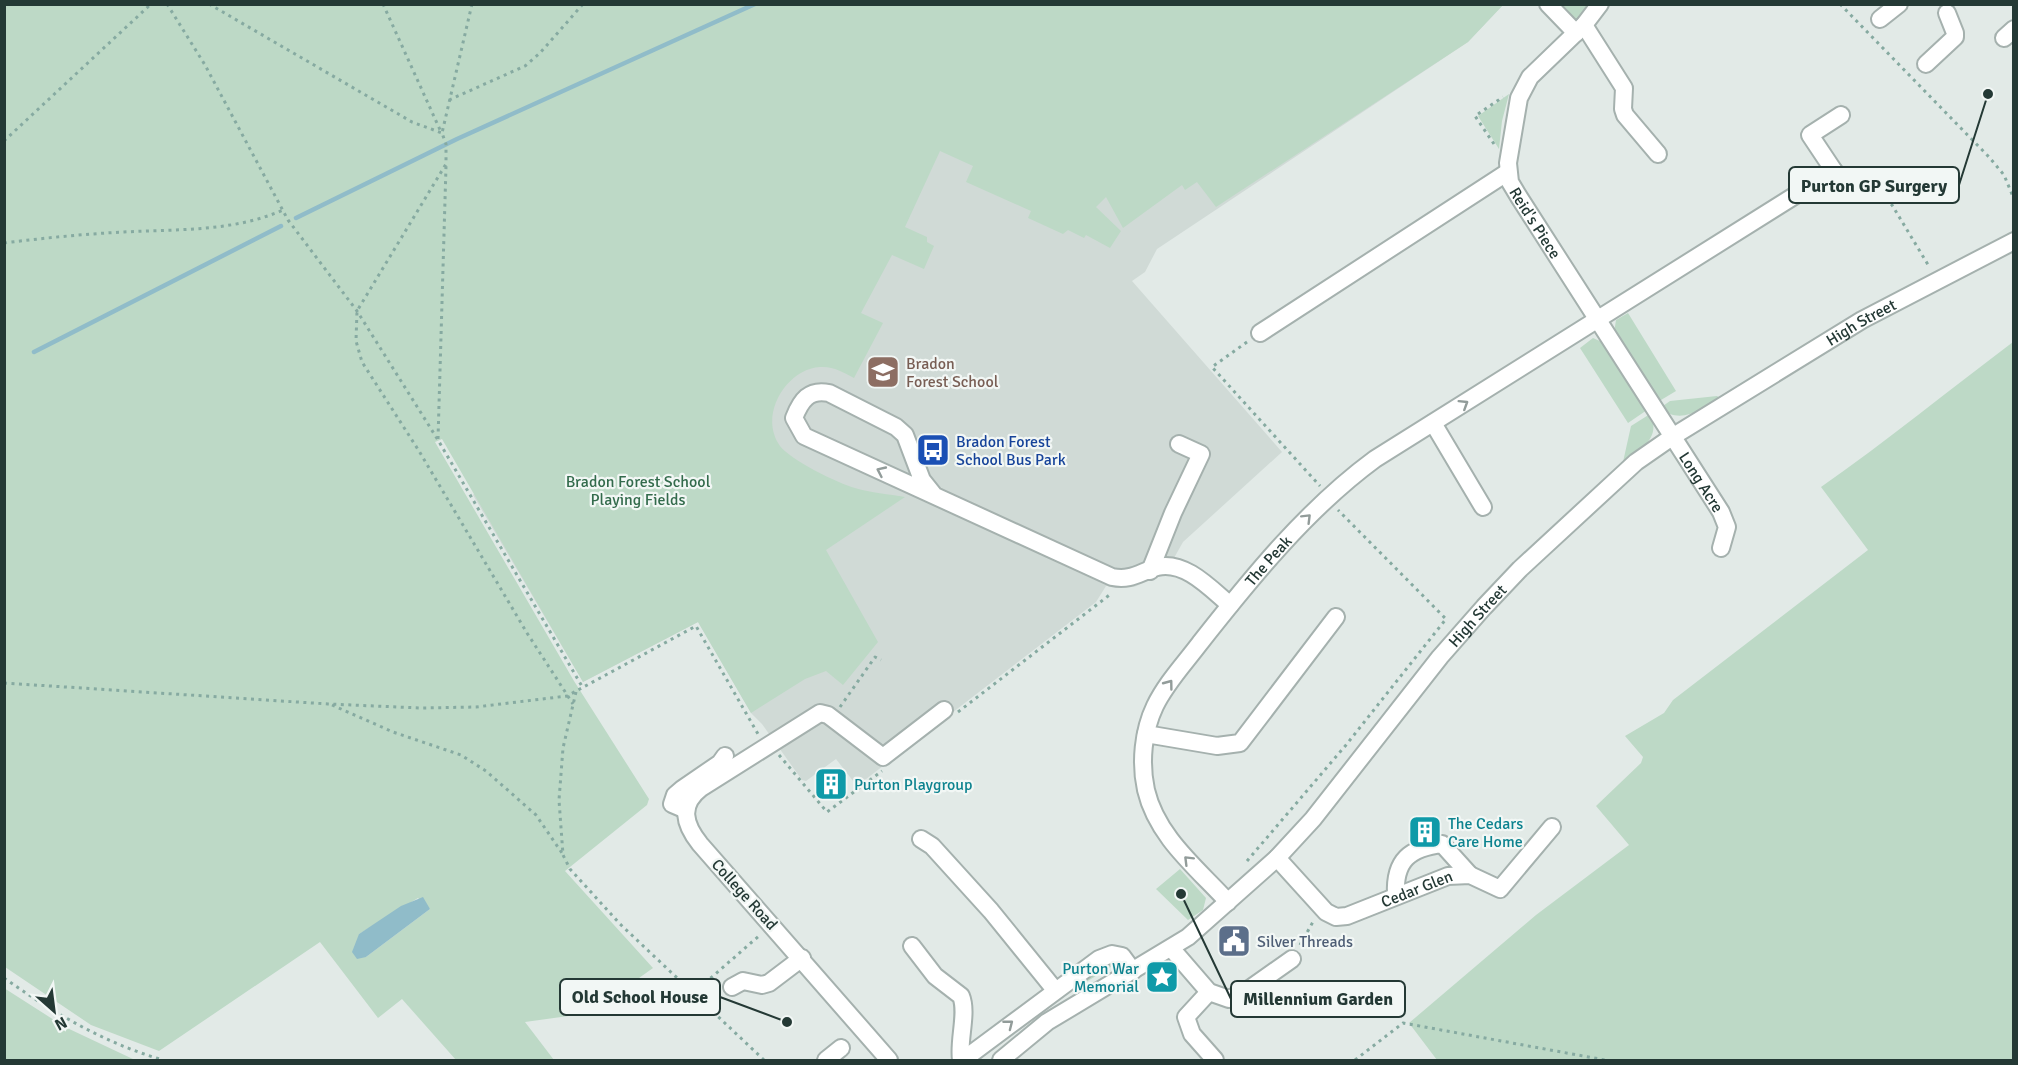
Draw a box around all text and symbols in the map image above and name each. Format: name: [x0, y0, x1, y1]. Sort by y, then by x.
callout: Purton GP Surgery: [1789, 167, 1959, 203]
text: Purton GP Surgery: [1801, 175, 1947, 197]
street label: Reid's Piece: [1504, 184, 1565, 263]
street label: High Street: [1823, 295, 1900, 351]
school or university icon: Bradon Forest School: [865, 354, 901, 390]
place label: Bradon Forest School: [906, 354, 999, 392]
one-way arrow: [1458, 399, 1468, 411]
bus stop icon: Bradon Forest School Bus Park: [915, 432, 951, 468]
place label: Bradon Forest School Bus Park: [956, 432, 1066, 470]
street label: Long Acre: [1674, 448, 1728, 516]
one-way arrow: [876, 466, 887, 478]
park label: Bradon Forest School Playing Fields: [566, 472, 711, 510]
one-way arrow: [1300, 514, 1311, 525]
street label: The Peak: [1241, 532, 1296, 591]
street label: High Street: [1444, 580, 1511, 652]
one-way arrow: [1162, 679, 1173, 690]
building icon: Purton Playgroup: [813, 766, 849, 802]
place label: Purton Playgroup: [854, 775, 973, 795]
building icon: The Cedars Care Home: [1407, 814, 1443, 850]
place label: The Cedars Care Home: [1448, 814, 1523, 852]
street label: College Road: [707, 855, 782, 934]
one-way arrow: [1184, 856, 1195, 867]
street label: Cedar Glen: [1378, 866, 1456, 913]
public building icon: Silver Threads: [1216, 923, 1252, 959]
place label: Silver Threads: [1257, 932, 1353, 952]
place label: Purton War Memorial: [1062, 959, 1139, 997]
place icon: Purton War Memorial: [1144, 959, 1180, 995]
callout: Old School House: [560, 979, 720, 1015]
north arrow: [24, 981, 84, 1041]
callout: Millennium Garden: [1231, 981, 1405, 1017]
text: Old School House: [572, 986, 708, 1008]
text: Millennium Garden: [1243, 988, 1393, 1010]
text: N: [51, 1012, 70, 1035]
one-way arrow: [1002, 1021, 1013, 1032]

